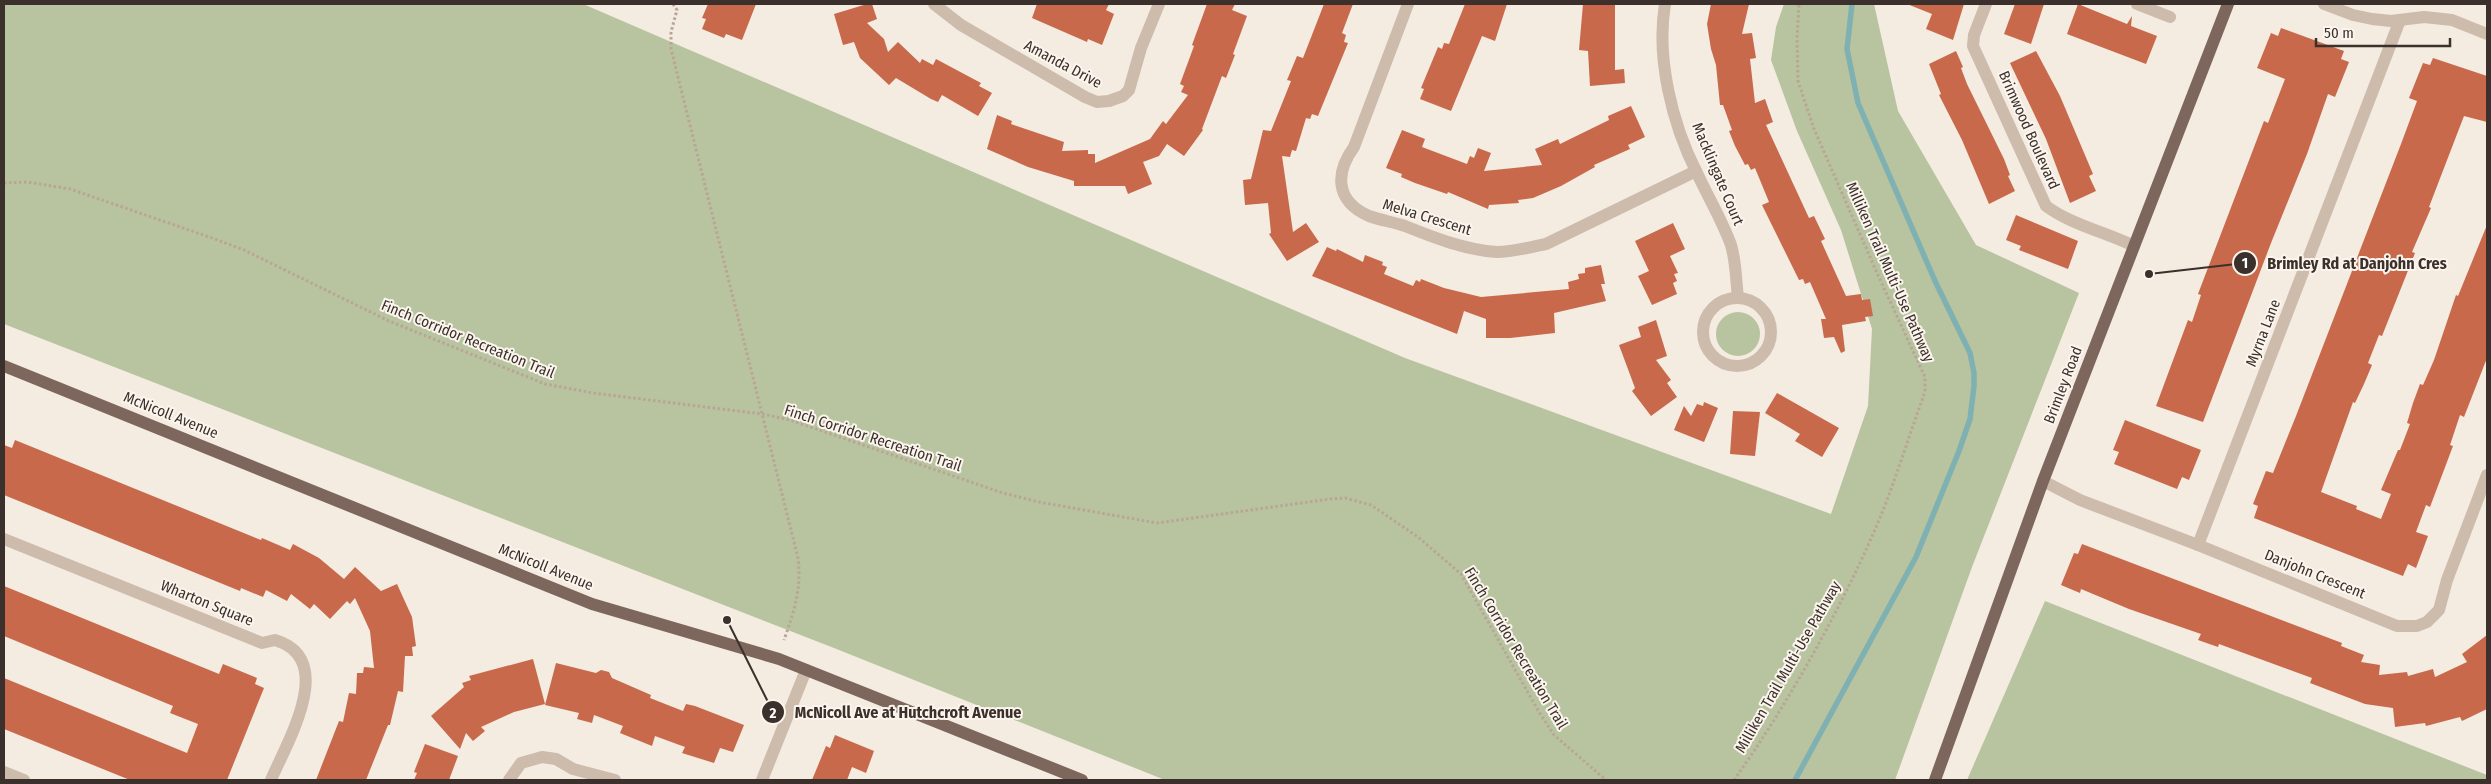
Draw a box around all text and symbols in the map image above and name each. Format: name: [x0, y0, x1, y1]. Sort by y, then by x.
scale bar: [2316, 15, 2450, 47]
text: 50 m: [2324, 24, 2354, 42]
street label: Amanda Drive: [1021, 36, 1105, 92]
street label: Brimwood Boulevard: [1995, 68, 2063, 192]
street label: Macklingate Court: [1688, 120, 1748, 228]
street label: Milliken Trail Multi-Use Pathway: [1842, 179, 1938, 365]
street label: Melva Crescent: [1381, 195, 1474, 239]
callout: Brimley Rd at Danjohn Cres: [2233, 248, 2457, 279]
text: 1: [2242, 254, 2248, 272]
text: Brimley Rd at Danjohn Cres: [2267, 254, 2447, 273]
street label: Finch Corridor Recreation Trail: [379, 296, 557, 382]
street label: Myrna Lane: [2242, 297, 2284, 369]
street label: Brimley Road: [2040, 344, 2086, 426]
street label: McNicoll Avenue: [121, 388, 221, 442]
street label: Finch Corridor Recreation Trail: [782, 401, 964, 475]
street label: McNicoll Avenue: [496, 540, 596, 594]
street label: Danjohn Crescent: [2262, 546, 2368, 602]
street label: Finch Corridor Recreation Trail: [1461, 564, 1571, 732]
street label: Wharton Square: [158, 576, 256, 630]
street label: Milliken Trail Multi-Use Pathway: [1731, 578, 1845, 756]
callout: McNicoll Ave at Hutchcroft Avenue: [760, 697, 1032, 728]
text: McNicoll Ave at Hutchcroft Avenue: [795, 703, 1021, 722]
text: 2: [769, 704, 777, 722]

